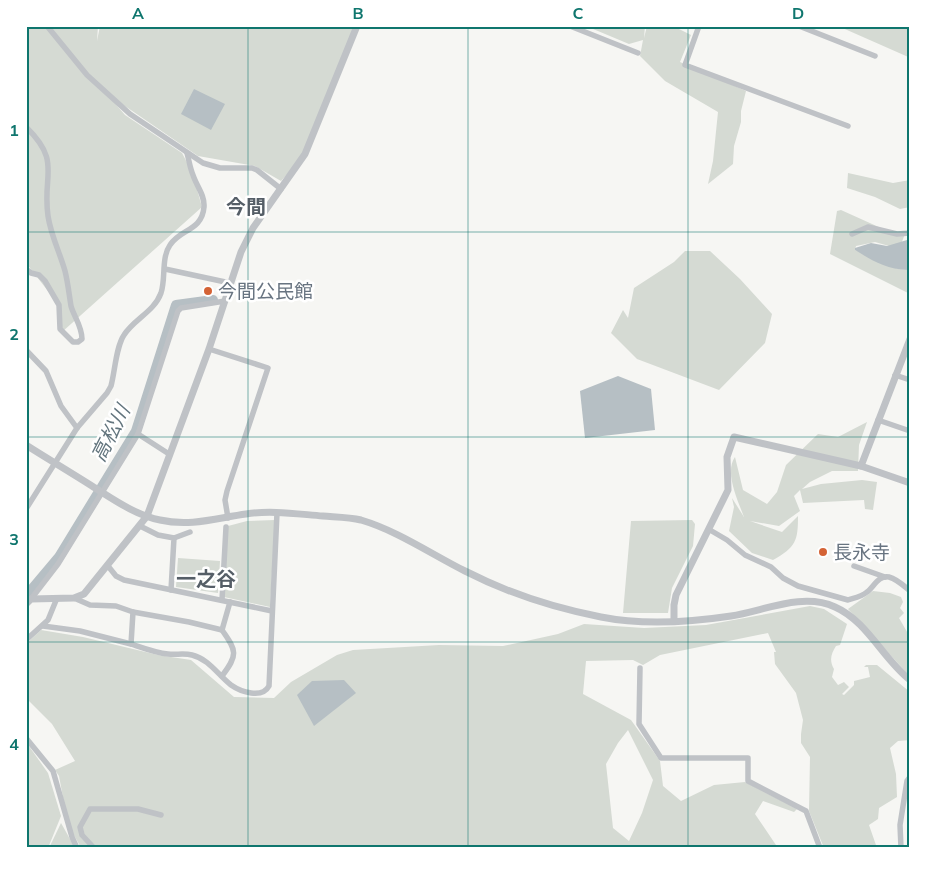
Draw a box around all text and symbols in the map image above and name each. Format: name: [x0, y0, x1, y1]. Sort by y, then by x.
text: A: [132, 3, 144, 23]
text: B: [352, 3, 364, 23]
text: C: [573, 3, 584, 23]
text: D: [792, 3, 804, 23]
text: 1: [9, 120, 19, 140]
district label: 今間: [226, 194, 266, 219]
place label: 今間公民館: [218, 279, 313, 303]
marker: 今間公民館: [202, 285, 214, 297]
text: 2: [9, 324, 19, 344]
water label: 高松川: [85, 399, 136, 465]
text: 3: [9, 529, 19, 549]
place label: 長永寺: [833, 540, 890, 564]
marker: 長永寺: [817, 546, 829, 558]
district label: 一之谷: [176, 566, 236, 591]
text: 4: [9, 734, 19, 754]

